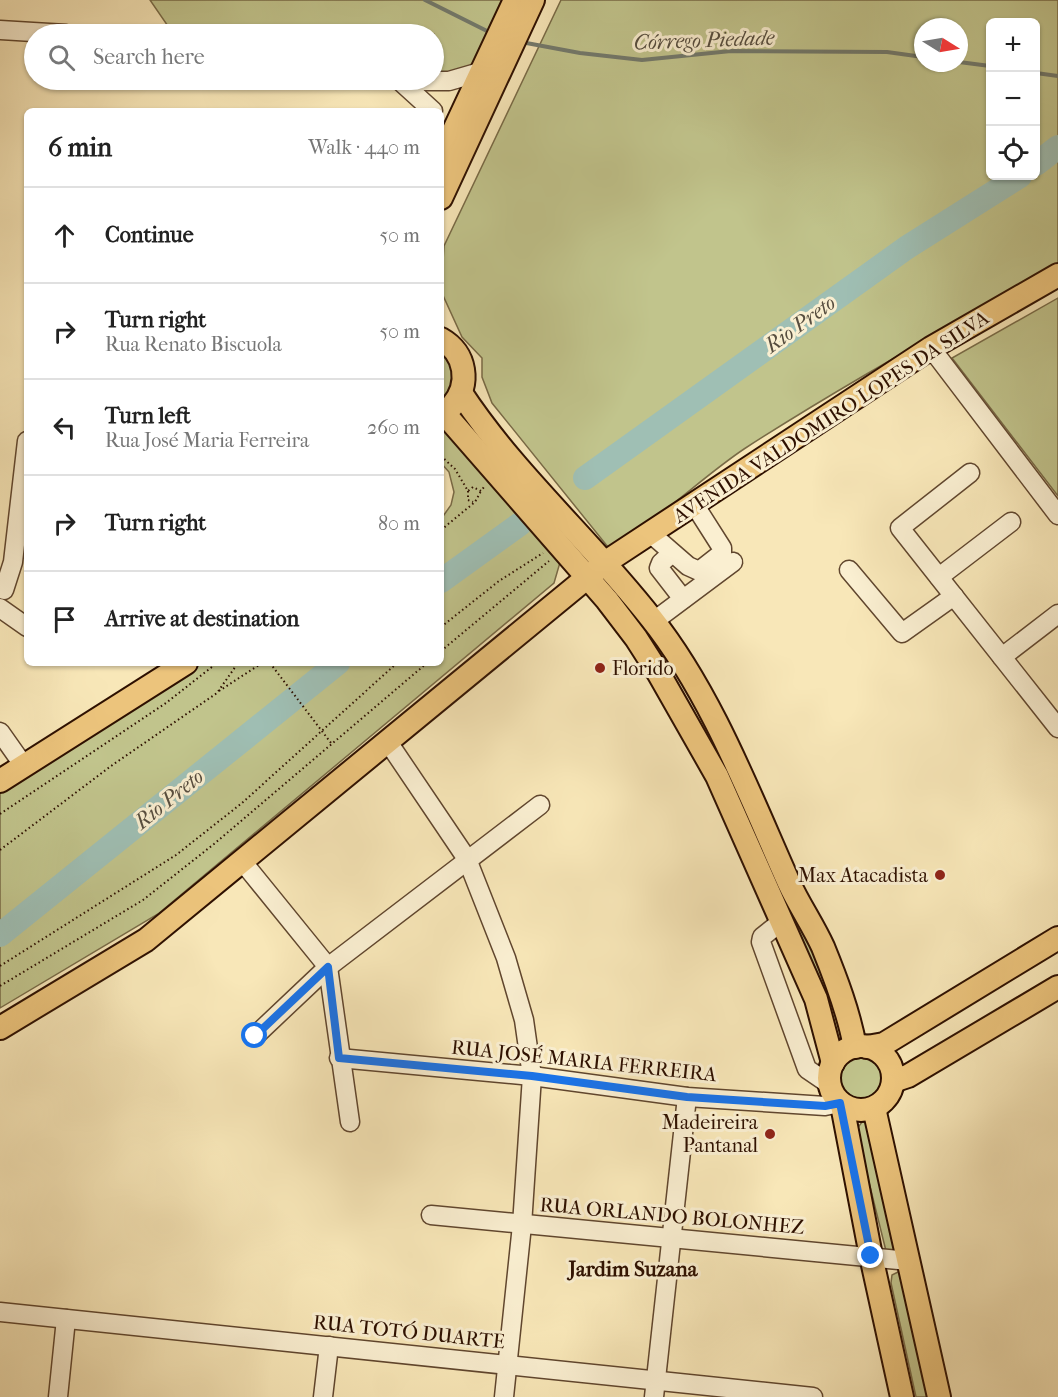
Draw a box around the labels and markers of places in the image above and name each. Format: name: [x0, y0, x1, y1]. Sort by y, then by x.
place label: Florido: [612, 657, 674, 680]
marker: Florido: [593, 661, 607, 675]
place label: Max Atacadista: [798, 864, 929, 887]
marker: Max Atacadista: [933, 868, 947, 882]
place label: Madeireira Pantanal: [662, 1111, 759, 1157]
marker: Madeireira Pantanal: [763, 1127, 777, 1141]

